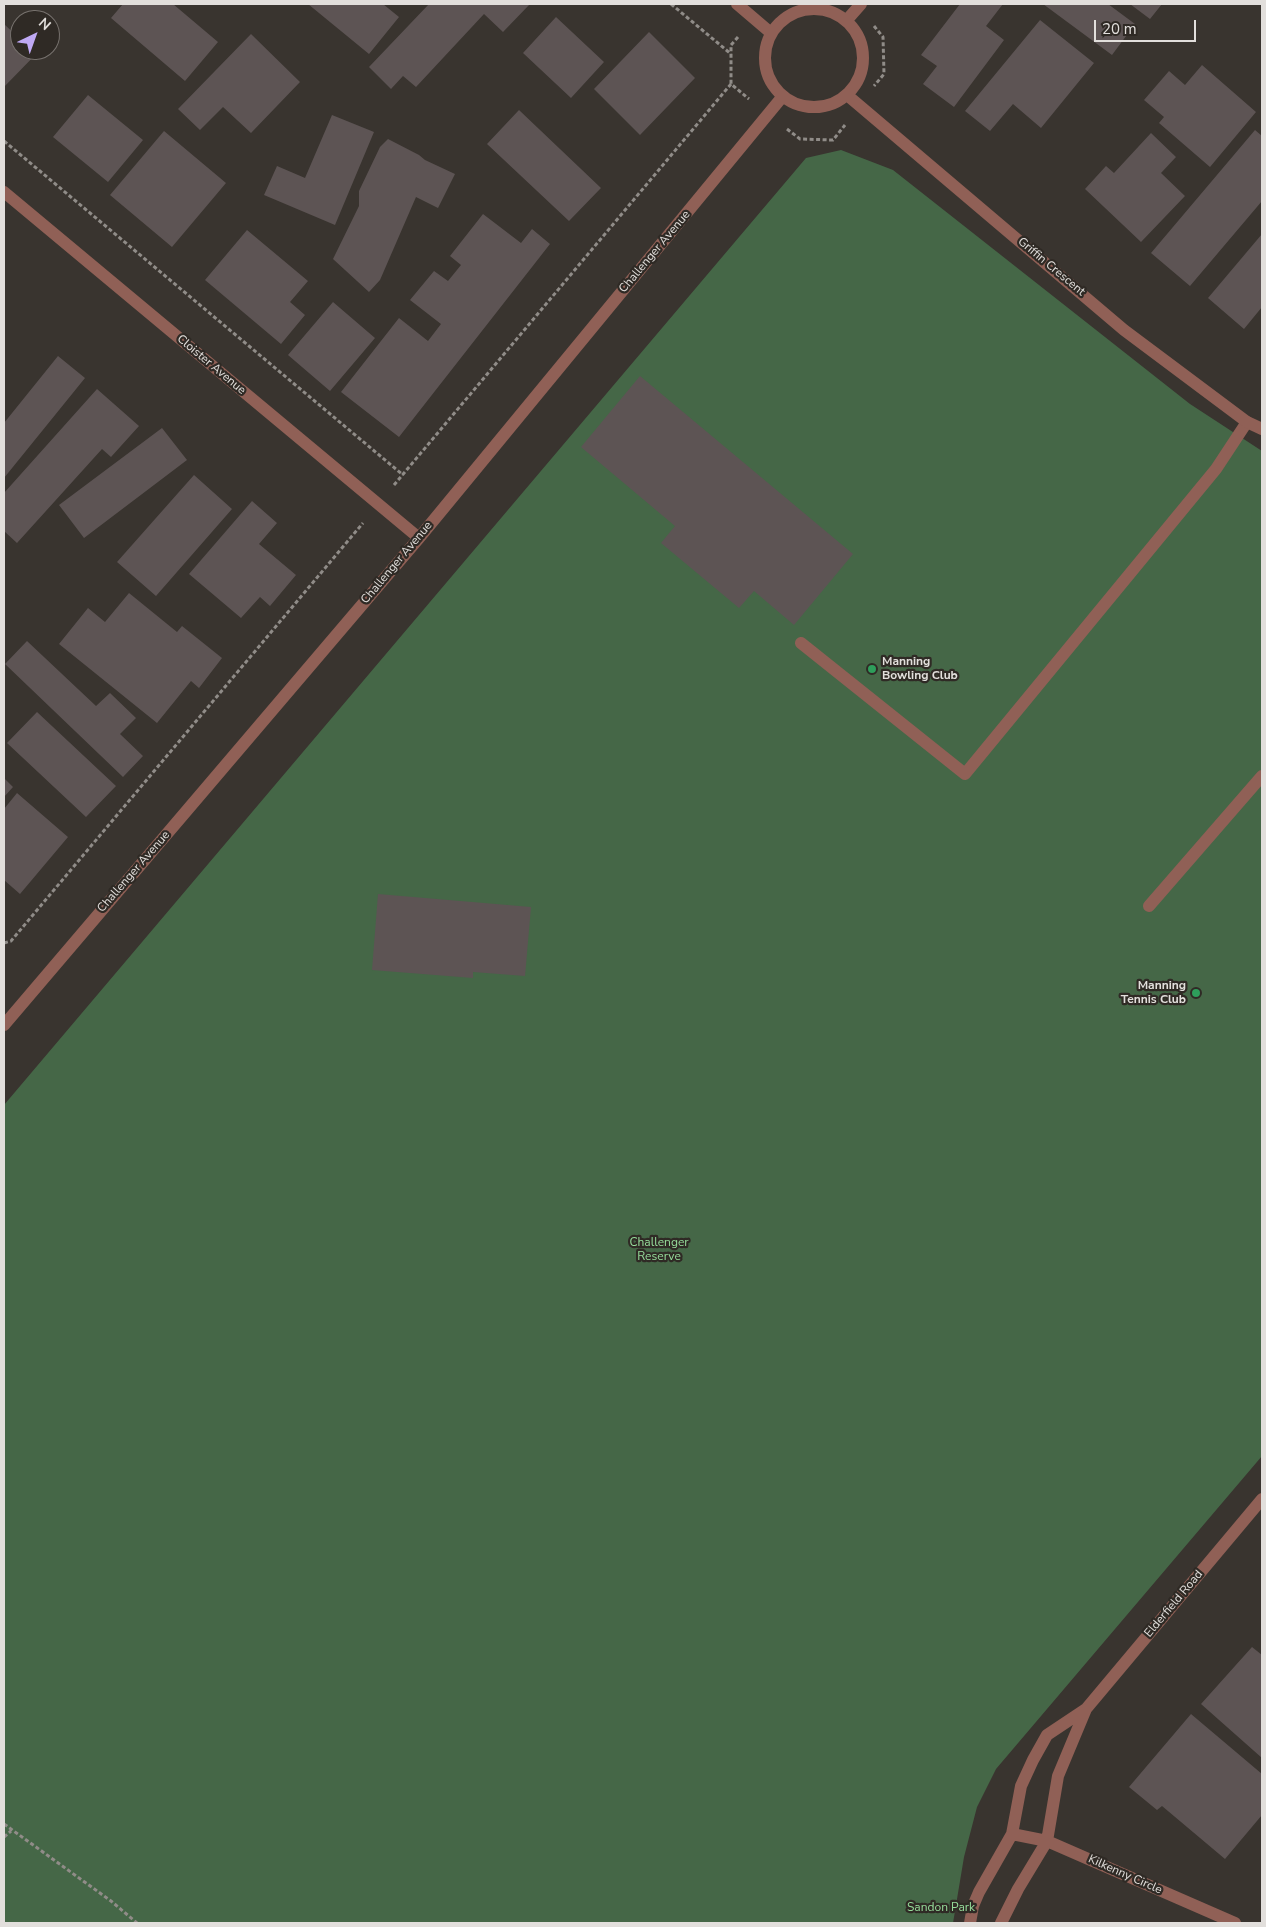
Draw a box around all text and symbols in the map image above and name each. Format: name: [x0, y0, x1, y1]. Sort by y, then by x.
north arrow: [10, 10, 60, 60]
scale bar: [1096, 10, 1198, 42]
text: N: [34, 14, 55, 35]
text: 20 m: [1102, 19, 1137, 39]
street label: Challenger Avenue: [616, 208, 694, 296]
street label: Griffin Crescent: [1014, 235, 1088, 299]
street label: Cloister Avenue: [174, 332, 248, 398]
street label: Challenger Avenue: [358, 519, 436, 607]
place label: Manning Bowling Club: [882, 655, 958, 683]
marker: Manning Bowling Club: [866, 663, 878, 675]
street label: Challenger Avenue: [95, 828, 173, 916]
place label: Manning Tennis Club: [1121, 979, 1186, 1007]
marker: Manning Tennis Club: [1190, 987, 1202, 999]
park label: Challenger Reserve: [629, 1236, 689, 1264]
street label: Elderfield Road: [1142, 1568, 1206, 1640]
street label: Kilkenny Circle: [1086, 1852, 1164, 1898]
park label: Sandon Park: [907, 1901, 975, 1915]

